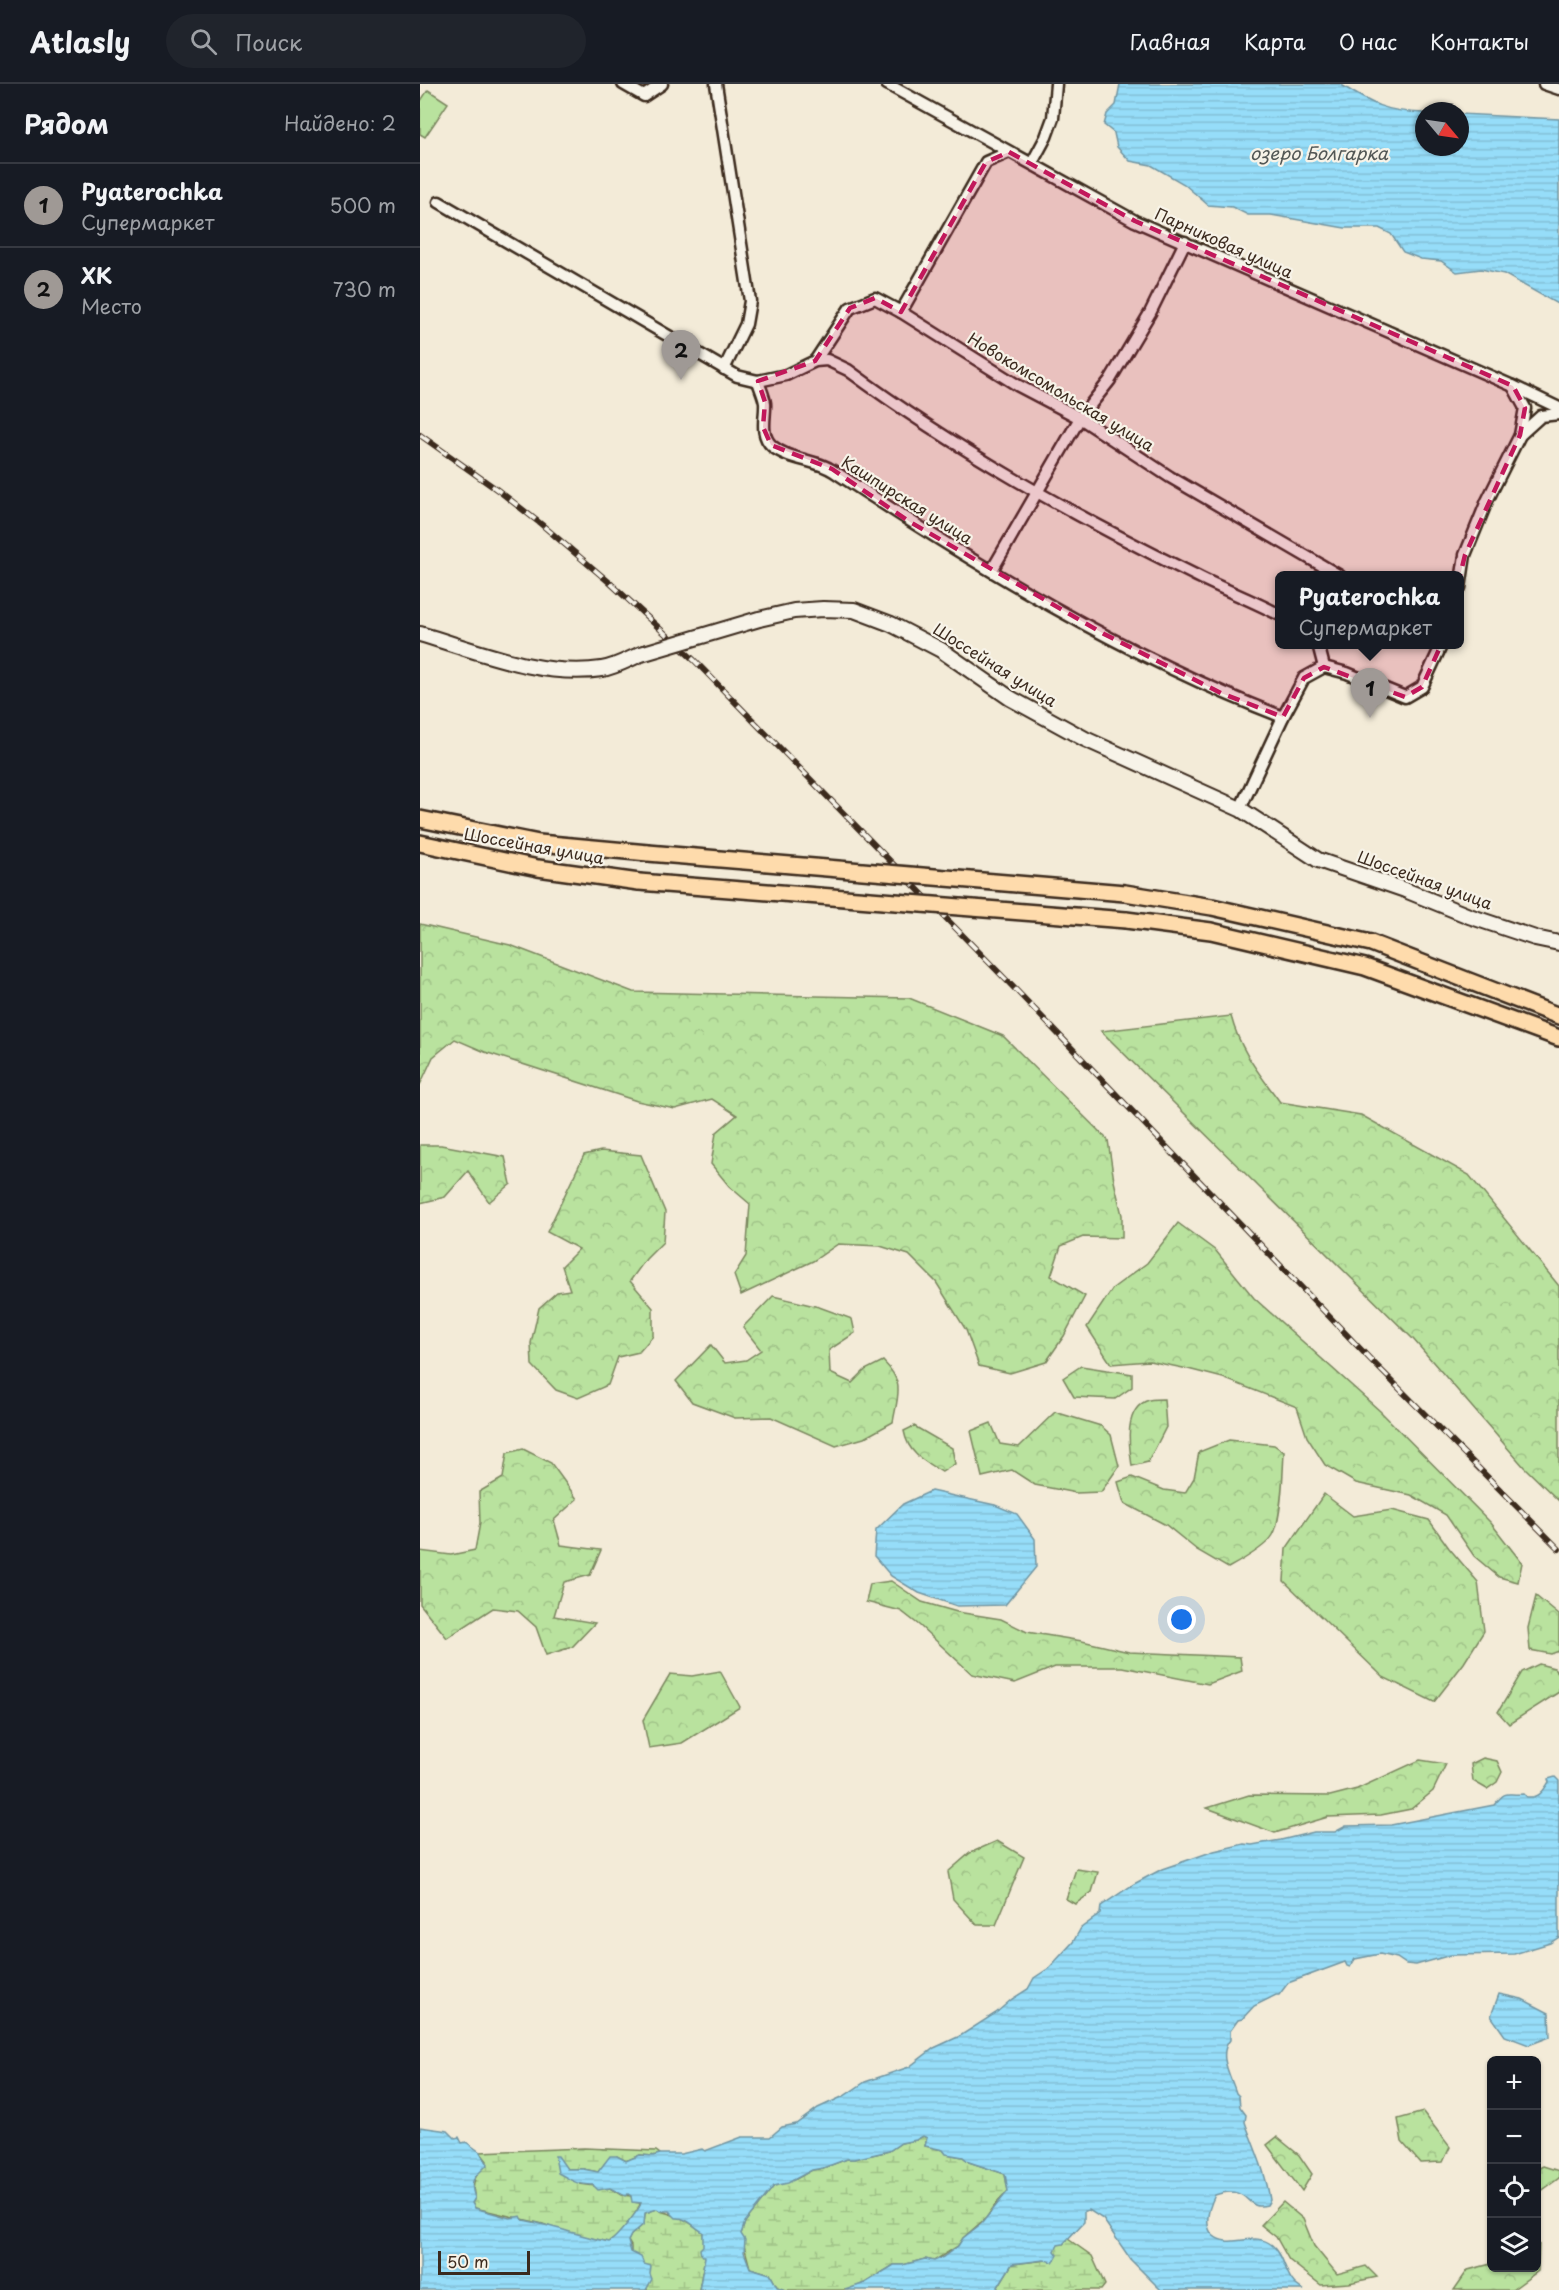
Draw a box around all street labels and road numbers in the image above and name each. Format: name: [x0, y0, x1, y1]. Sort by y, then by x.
street label: Парниковая улица: [1152, 201, 1297, 283]
street label: Новокомсомольская улица: [964, 326, 1159, 456]
street label: Кашпирская улица: [837, 449, 978, 549]
street label: Шоссейная улица: [929, 616, 1062, 712]
street label: Шоссейная улица: [462, 821, 606, 869]
street label: Шоссейная улица: [1355, 844, 1496, 915]

